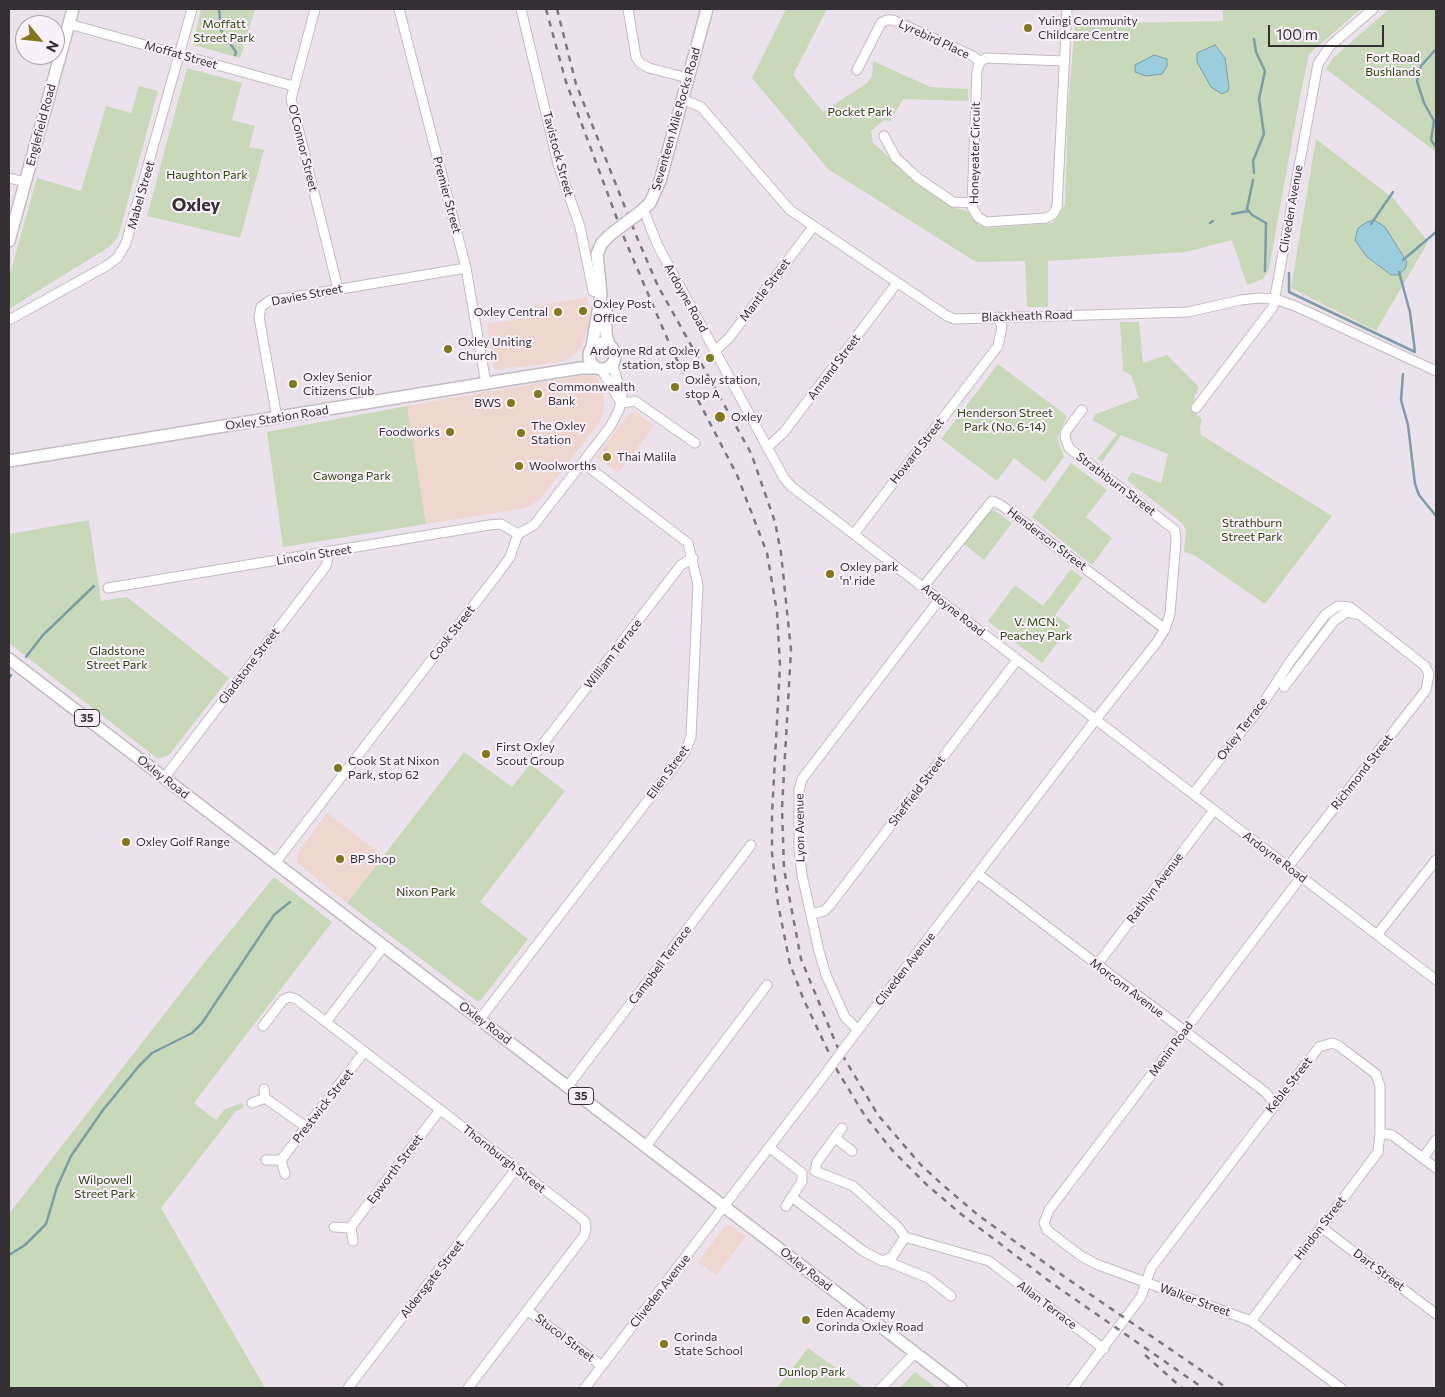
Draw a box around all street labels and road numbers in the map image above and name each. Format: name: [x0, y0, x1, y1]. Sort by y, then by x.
street label: Lyrebird Place: [896, 16, 972, 62]
street label: Moffat Street: [143, 38, 219, 72]
street label: Seventeen Mile Rocks Road: [649, 46, 703, 192]
street label: Englefield Road: [23, 82, 59, 168]
street label: Honeyeater Circuit: [967, 102, 983, 204]
street label: O'Connor Street: [285, 103, 321, 193]
street label: Tavistock Street: [540, 110, 576, 198]
street label: Premier Street: [430, 155, 464, 235]
street label: Mabel Street: [124, 159, 158, 231]
street label: Cliveden Avenue: [1276, 164, 1306, 254]
street label: Mantle Street: [737, 256, 793, 324]
street label: Ardoyne Road: [661, 261, 711, 335]
street label: Davies Street: [270, 281, 344, 309]
street label: Blackheath Road: [981, 307, 1073, 325]
street label: Annand Street: [805, 331, 863, 403]
street label: Oxley Station Road: [224, 403, 330, 433]
street label: Howard Street: [887, 415, 947, 487]
street label: Strathburn Street: [1073, 449, 1159, 519]
street label: Henderson Street: [1004, 504, 1090, 574]
street label: Lincoln Street: [275, 542, 353, 568]
street label: Ardoyne Road: [918, 581, 988, 639]
street label: Cook Street: [426, 603, 478, 663]
street label: William Terrace: [581, 616, 645, 692]
street label: Gladstone Street: [216, 625, 282, 707]
street label: Oxley Terrace: [1214, 695, 1270, 763]
road number: 35: [74, 710, 100, 726]
street label: Richmond Street: [1328, 731, 1396, 813]
street label: Ellen Street: [644, 742, 692, 802]
street label: Oxley Road: [134, 752, 192, 802]
street label: Sheffield Street: [886, 753, 948, 829]
street label: Lyon Avenue: [792, 793, 808, 863]
street label: Ardoyne Road: [1240, 828, 1310, 886]
street label: Rathlyn Avenue: [1124, 850, 1186, 926]
street label: Campbell Terrace: [626, 923, 694, 1007]
street label: Cliveden Avenue: [872, 929, 938, 1009]
street label: Morcom Avenue: [1087, 955, 1167, 1021]
street label: Oxley Road: [456, 999, 514, 1047]
street label: Menin Road: [1146, 1019, 1196, 1079]
street label: Keble Street: [1263, 1054, 1315, 1116]
street label: Prestwick Street: [290, 1066, 356, 1146]
road number: 35: [568, 1088, 594, 1104]
street label: Thornburgh Street: [460, 1122, 548, 1196]
street label: Epworth Street: [364, 1131, 426, 1207]
street label: Hindon Street: [1291, 1193, 1349, 1263]
street label: Aldersgate Street: [397, 1237, 467, 1321]
street label: Oxley Road: [777, 1244, 835, 1294]
street label: Dart Street: [1350, 1246, 1408, 1294]
street label: Cliveden Avenue: [627, 1251, 693, 1331]
street label: Allan Terrace: [1014, 1278, 1080, 1332]
street label: Walker Street: [1158, 1280, 1232, 1320]
street label: Stucol Street: [532, 1311, 598, 1365]

